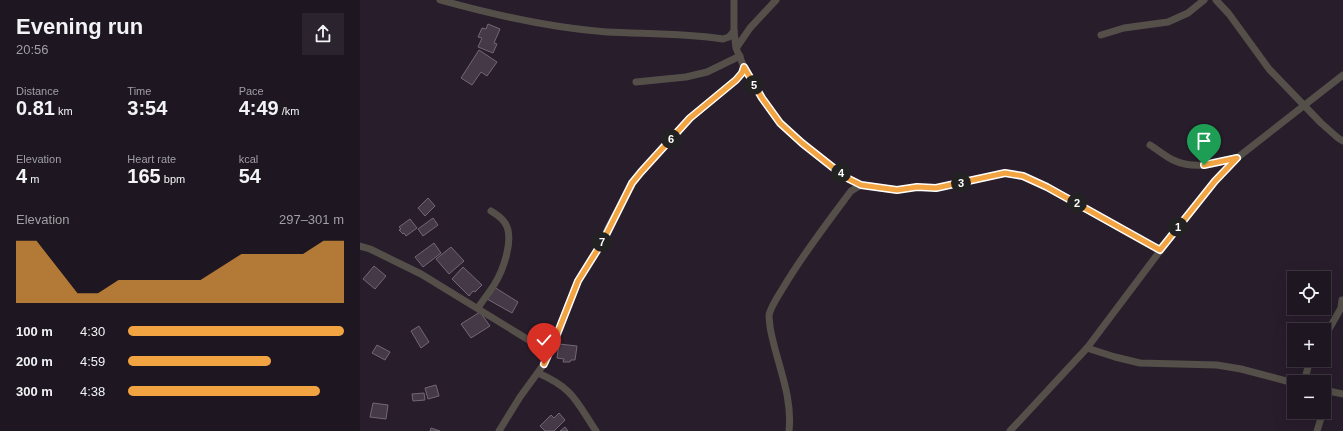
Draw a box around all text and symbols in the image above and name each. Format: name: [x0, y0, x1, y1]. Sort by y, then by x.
button: share: [302, 13, 344, 55]
text: Evening run: [16, 14, 143, 39]
text: 20:56: [16, 42, 49, 57]
pin: 5: [744, 75, 764, 95]
text: 5: [751, 79, 757, 91]
text: Distance: [16, 85, 59, 97]
text: Time: [127, 85, 151, 97]
text: Pace: [239, 85, 264, 97]
text: 0.81: [16, 97, 55, 119]
text: 3:54: [127, 97, 167, 119]
text: 4:49: [239, 97, 279, 119]
text: km: [55, 105, 73, 117]
text: /km: [279, 105, 299, 117]
pin: [1187, 124, 1221, 165]
pin: 6: [661, 129, 681, 149]
icon: arrive: [1193, 130, 1215, 152]
text: 6: [668, 133, 674, 145]
text: Elevation: [16, 153, 61, 165]
text: Heart rate: [127, 153, 176, 165]
text: kcal: [239, 153, 258, 165]
pin: 4: [831, 163, 851, 183]
text: 4: [16, 165, 27, 187]
text: 165: [127, 165, 161, 187]
text: 54: [239, 165, 261, 187]
text: 4: [838, 167, 844, 179]
text: m: [27, 173, 39, 185]
text: bpm: [161, 173, 185, 185]
pin: 3: [951, 173, 971, 193]
text: 3: [958, 177, 964, 189]
pin: 2: [1067, 193, 1087, 213]
text: 2: [1074, 197, 1080, 209]
text: Elevation: [16, 212, 69, 227]
text: 297–301 m: [279, 212, 344, 227]
pin: 1: [1168, 217, 1188, 237]
text: 1: [1175, 221, 1181, 233]
pin: 7: [592, 232, 612, 252]
text: 7: [599, 236, 605, 248]
map controls: [1287, 271, 1331, 419]
button: locate: [1287, 271, 1331, 315]
pin: [527, 323, 561, 364]
button: +: [1287, 323, 1331, 367]
text: 100 m: [16, 324, 53, 339]
text: 4:30: [80, 324, 105, 339]
icon: check: [533, 329, 555, 351]
text: 200 m: [16, 354, 53, 369]
text: 4:59: [80, 354, 105, 369]
button: −: [1287, 375, 1331, 419]
text: 300 m: [16, 384, 53, 399]
text: 4:38: [80, 384, 105, 399]

